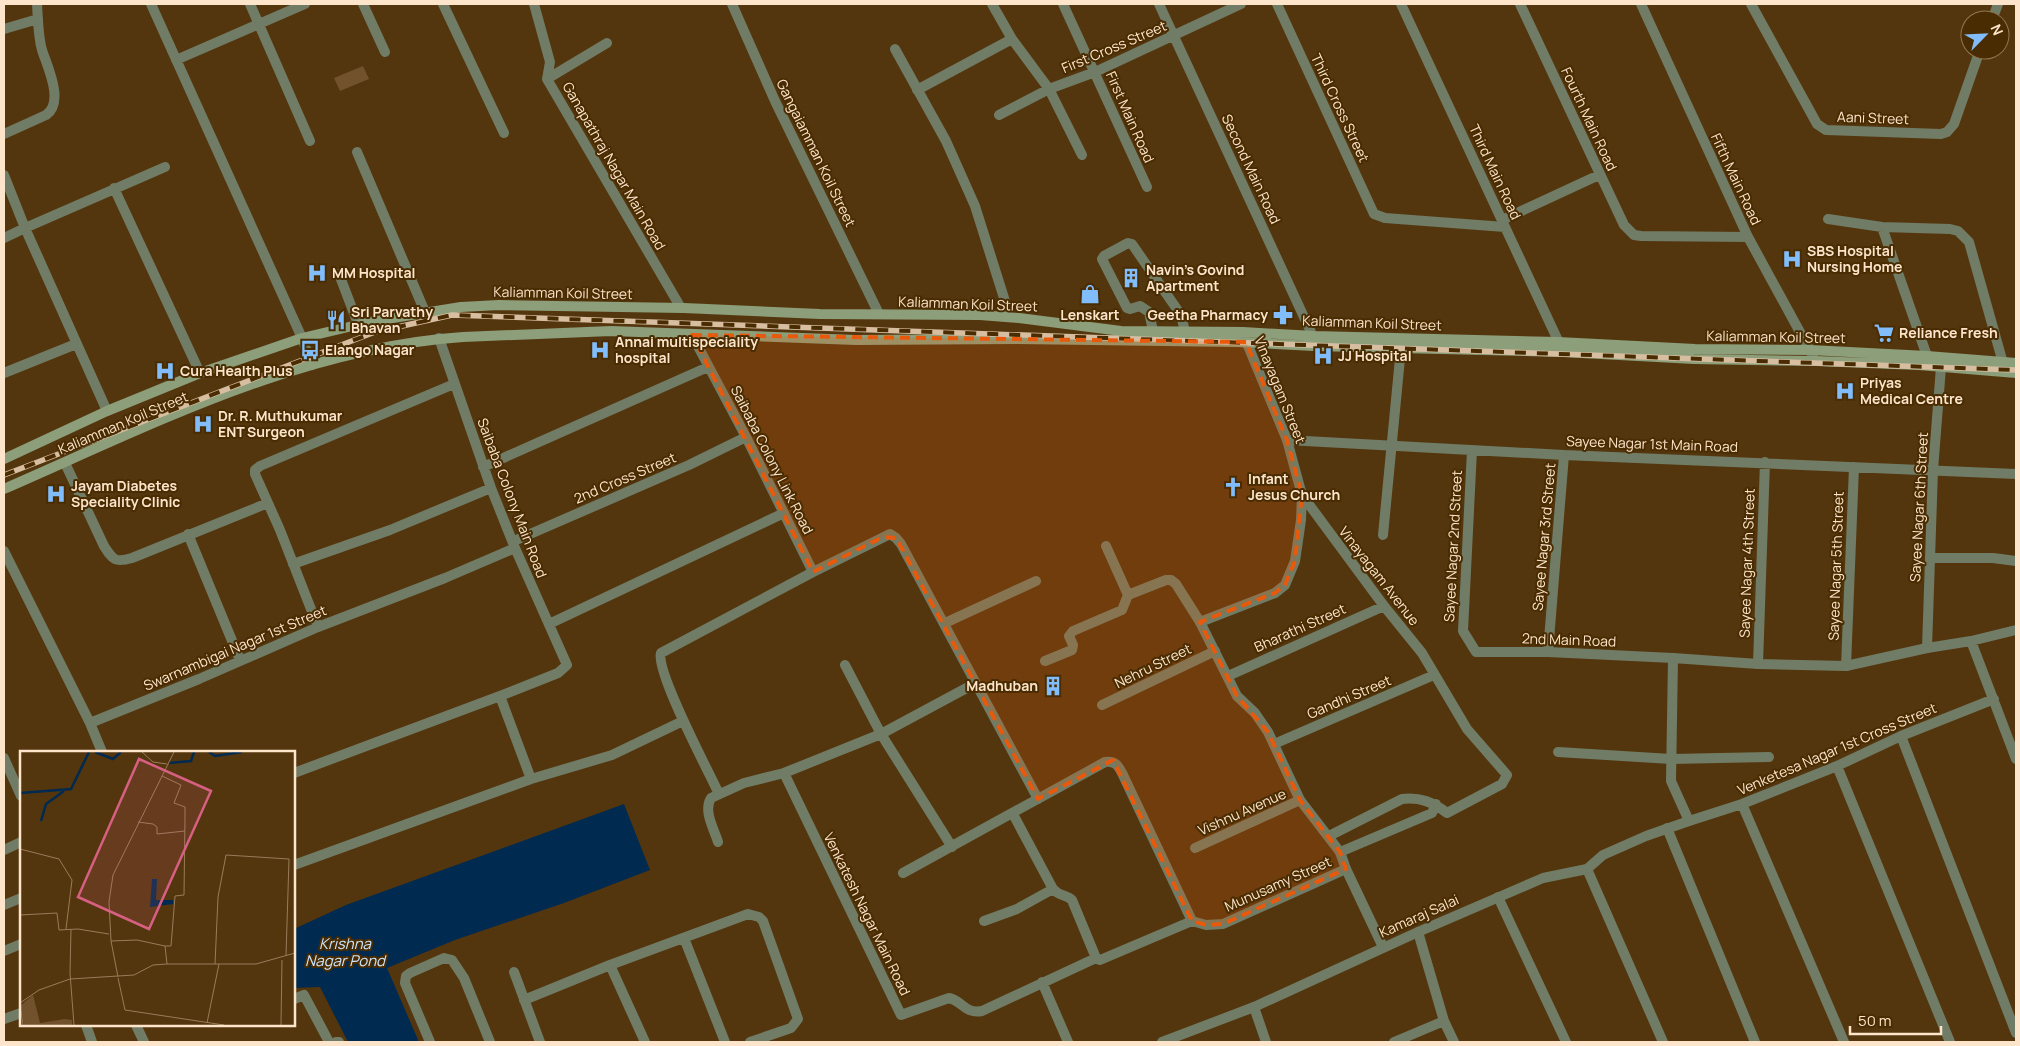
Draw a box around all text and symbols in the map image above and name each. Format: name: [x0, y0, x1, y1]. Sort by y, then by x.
north arrow: [1960, 10, 2010, 60]
street label: First Cross Street: [1058, 16, 1170, 77]
text: N: [1987, 21, 2008, 38]
street label: Third Cross Street: [1307, 50, 1374, 165]
street label: Fourth Main Road: [1557, 64, 1622, 174]
street label: First Main Road: [1102, 68, 1159, 165]
street label: Gangaiamman Koil Street: [772, 76, 861, 230]
street label: Ganapathraj Nagar Main Road: [558, 78, 670, 253]
street label: Aani Street: [1837, 107, 1910, 128]
street label: Second Main Road: [1218, 111, 1285, 227]
street label: Third Main Road: [1465, 121, 1526, 222]
street label: Fifth Main Road: [1707, 130, 1766, 228]
place label: SBS Hospital Nursing Home: [1807, 241, 1902, 276]
hospital icon: SBS Hospital Nursing Home: [1781, 248, 1803, 270]
place label: Navin's Govind Apartment: [1146, 260, 1245, 295]
hospital icon: MM Hospital: [306, 262, 328, 284]
place label: MM Hospital: [332, 263, 416, 282]
building icon: Navin's Govind Apartment: [1120, 267, 1142, 289]
street label: Kaliamman Koil Street: [493, 282, 633, 303]
shop icon: Lenskart: [1079, 283, 1101, 305]
street label: Kaliamman Koil Street: [898, 292, 1038, 315]
place label: Sri Parvathy Bhavan: [351, 302, 433, 337]
pharmacy icon: Geetha Pharmacy: [1272, 304, 1294, 326]
place label: Lenskart: [1060, 305, 1120, 324]
place label: Geetha Pharmacy: [1148, 305, 1268, 324]
restaurant icon: Sri Parvathy Bhavan: [325, 309, 347, 331]
street label: Kaliamman Koil Street: [1302, 311, 1442, 334]
supermarket icon: Reliance Fresh: [1873, 322, 1895, 344]
place label: Reliance Fresh: [1899, 323, 1998, 342]
street label: Kaliamman Koil Street: [1706, 326, 1846, 347]
place label: Annai multispeciality hospital: [615, 332, 758, 367]
street label: Vinayagam Street: [1250, 333, 1311, 447]
bus stop icon: Elango Nagar: [299, 339, 321, 361]
hospital icon: Annai multispeciality hospital: [589, 339, 611, 361]
place label: Elango Nagar: [325, 340, 415, 359]
hospital icon: JJ Hospital: [1312, 345, 1334, 367]
place label: JJ Hospital: [1338, 346, 1412, 365]
hospital icon: Cura Health Plus: [154, 360, 176, 382]
place label: Cura Health Plus: [180, 361, 293, 380]
place label: Priyas Medical Centre: [1860, 373, 1963, 408]
hospital icon: Priyas Medical Centre: [1834, 380, 1856, 402]
street label: Saibaba Colony Link Road: [727, 382, 818, 537]
street label: Kaliamman Koil Street: [55, 386, 191, 459]
place label: Dr. R. Muthukumar ENT Surgeon: [218, 406, 343, 441]
hospital icon: Dr. R. Muthukumar ENT Surgeon: [192, 413, 214, 435]
street label: Saibaba Colony Main Road: [473, 415, 552, 580]
street label: Sayee Nagar 1st Main Road: [1566, 431, 1738, 456]
street label: Sayee Nagar 6th Street: [1905, 431, 1932, 582]
street label: 2nd Cross Street: [571, 447, 679, 508]
street label: Sayee Nagar 3rd Street: [1528, 462, 1559, 612]
place label: Infant Jesus Church: [1248, 469, 1340, 504]
street label: Sayee Nagar 2nd Street: [1439, 469, 1466, 622]
place label: Jayam Diabetes Speciality Clinic: [71, 476, 180, 511]
church icon: Infant Jesus Church: [1222, 476, 1244, 498]
hospital icon: Jayam Diabetes Speciality Clinic: [45, 483, 67, 505]
street label: Sayee Nagar 4th Street: [1734, 487, 1759, 638]
street label: Sayee Nagar 5th Street: [1823, 491, 1848, 641]
street label: Vinayagam Avenue: [1335, 522, 1424, 629]
street label: Bharathi Street: [1251, 599, 1349, 656]
street label: Swarnambigai Nagar 1st Street: [140, 600, 330, 695]
street label: 2nd Main Road: [1521, 628, 1617, 651]
street label: Nehru Street: [1111, 639, 1195, 692]
street label: Gandhi Street: [1304, 670, 1394, 723]
building icon: Madhuban: [1042, 675, 1064, 697]
place label: Madhuban: [966, 676, 1038, 695]
street label: Venketesa Nagar 1st Cross Street: [1734, 698, 1940, 799]
inset map: [20, 751, 295, 1026]
street label: Vishnu Avenue: [1195, 784, 1289, 839]
street label: Venkatesh Nagar Main Road: [820, 829, 915, 998]
street label: Munusamy Street: [1222, 851, 1334, 916]
street label: Kamaraj Salai: [1376, 890, 1462, 942]
water label: Krishna Nagar Pond: [305, 933, 387, 971]
scale bar: [1850, 1004, 1941, 1036]
text: 50 m: [1858, 1010, 1892, 1031]

